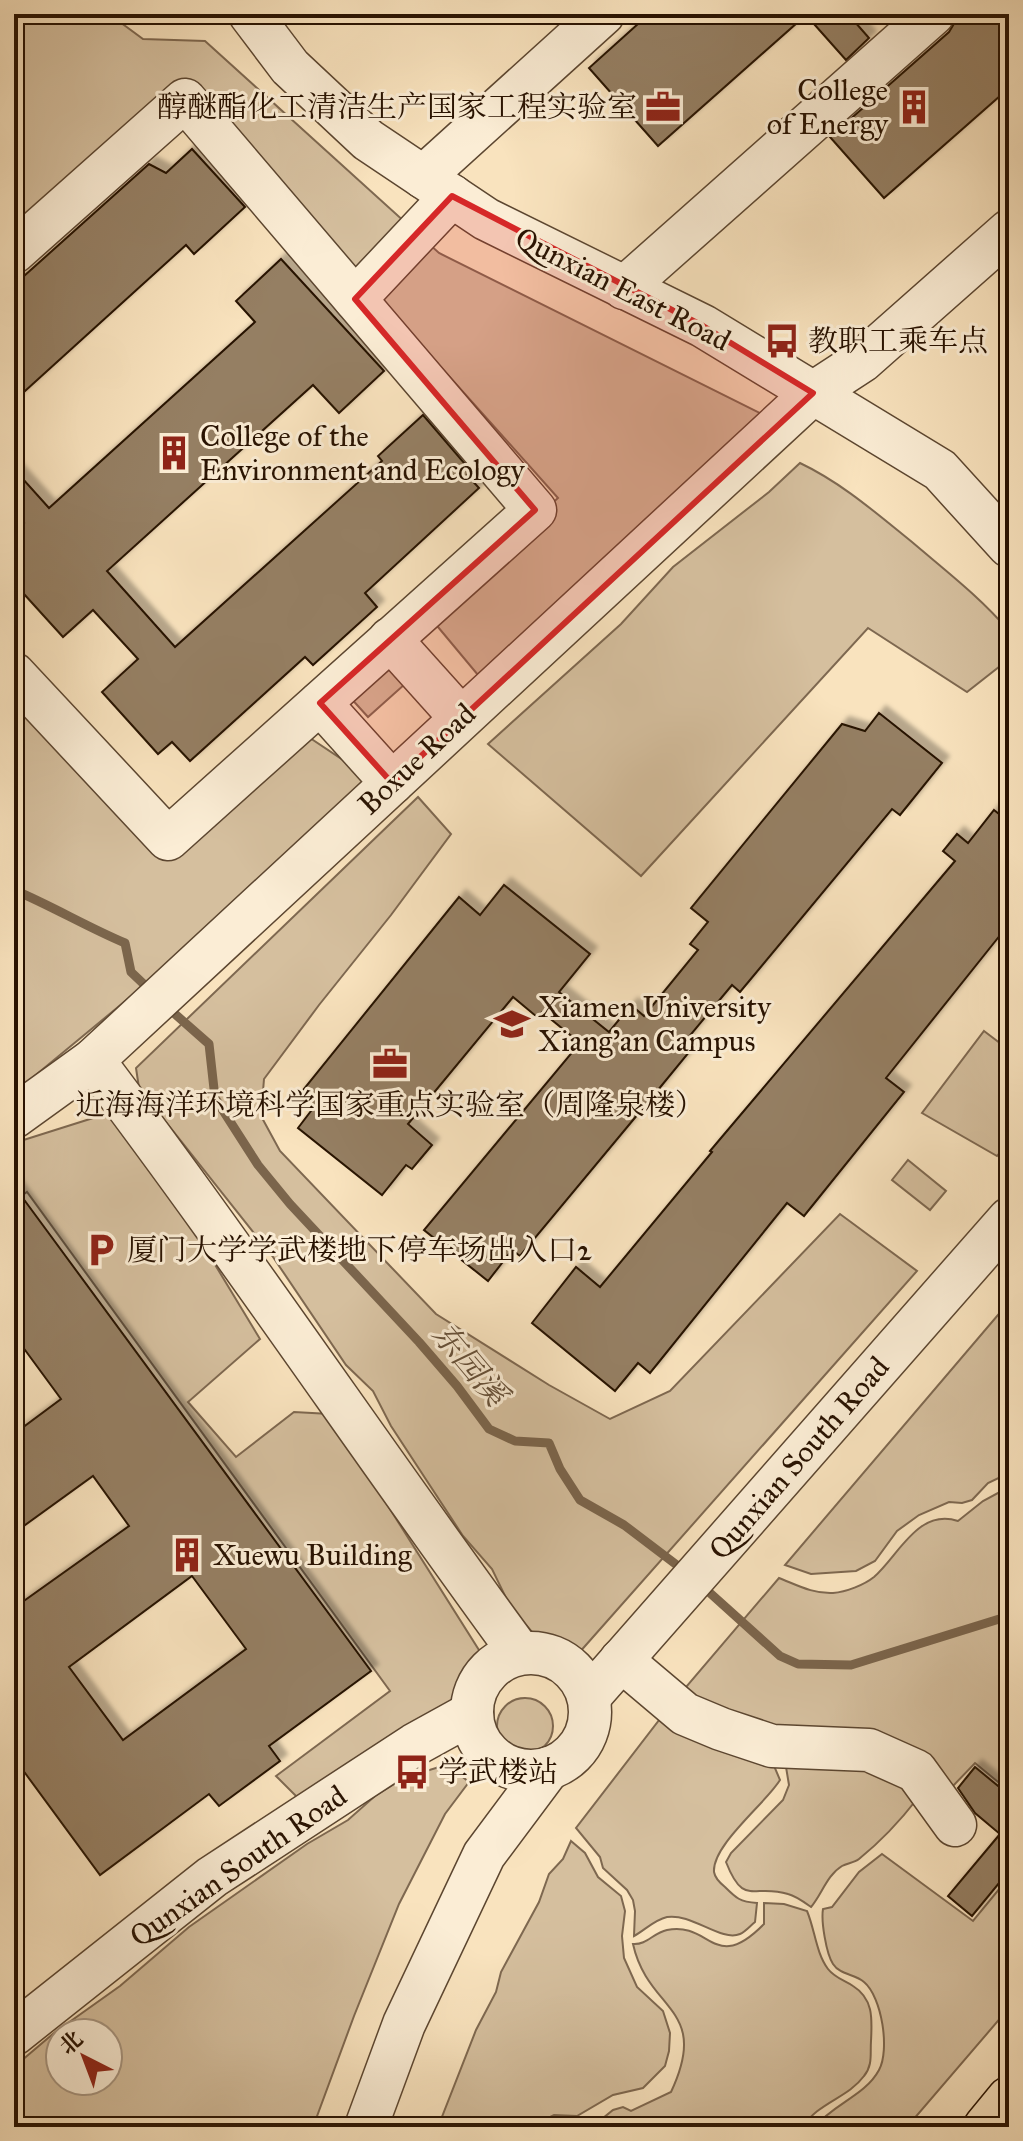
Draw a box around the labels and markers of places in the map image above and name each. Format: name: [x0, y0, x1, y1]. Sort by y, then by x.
place label: College of Energy: [767, 72, 889, 142]
office icon: 醇醚酯化工清洁生产国家工程实验室: [644, 88, 682, 126]
building icon: College of Energy: [895, 88, 933, 126]
place label: 醇醚酯化工清洁生产国家工程实验室: [157, 89, 637, 125]
bus stop icon: 教职工乘车点: [763, 322, 801, 360]
place label: 教职工乘车点: [808, 323, 988, 359]
place label: College of the Environment and Ecology: [200, 418, 526, 488]
building icon: College of the Environment and Ecology: [155, 434, 193, 472]
place label: Xiamen University Xiang'an Campus: [538, 989, 772, 1059]
school or university icon: Xiamen University Xiang'an Campus: [493, 1005, 531, 1043]
office icon: 近海海洋环境科学国家重点实验室（周隆泉楼）: [371, 1045, 409, 1083]
place label: 近海海洋环境科学国家重点实验室（周隆泉楼）: [75, 1087, 705, 1123]
parking icon: 厦门大学学武楼地下停车场出入口2: [82, 1231, 120, 1269]
place label: 厦门大学学武楼地下停车场出入口2: [127, 1232, 592, 1268]
building icon: Xuewu Building: [168, 1536, 206, 1574]
place label: Xuewu Building: [213, 1537, 413, 1573]
bus stop icon: 学武楼站: [393, 1753, 431, 1791]
place label: 学武楼站: [438, 1754, 558, 1790]

